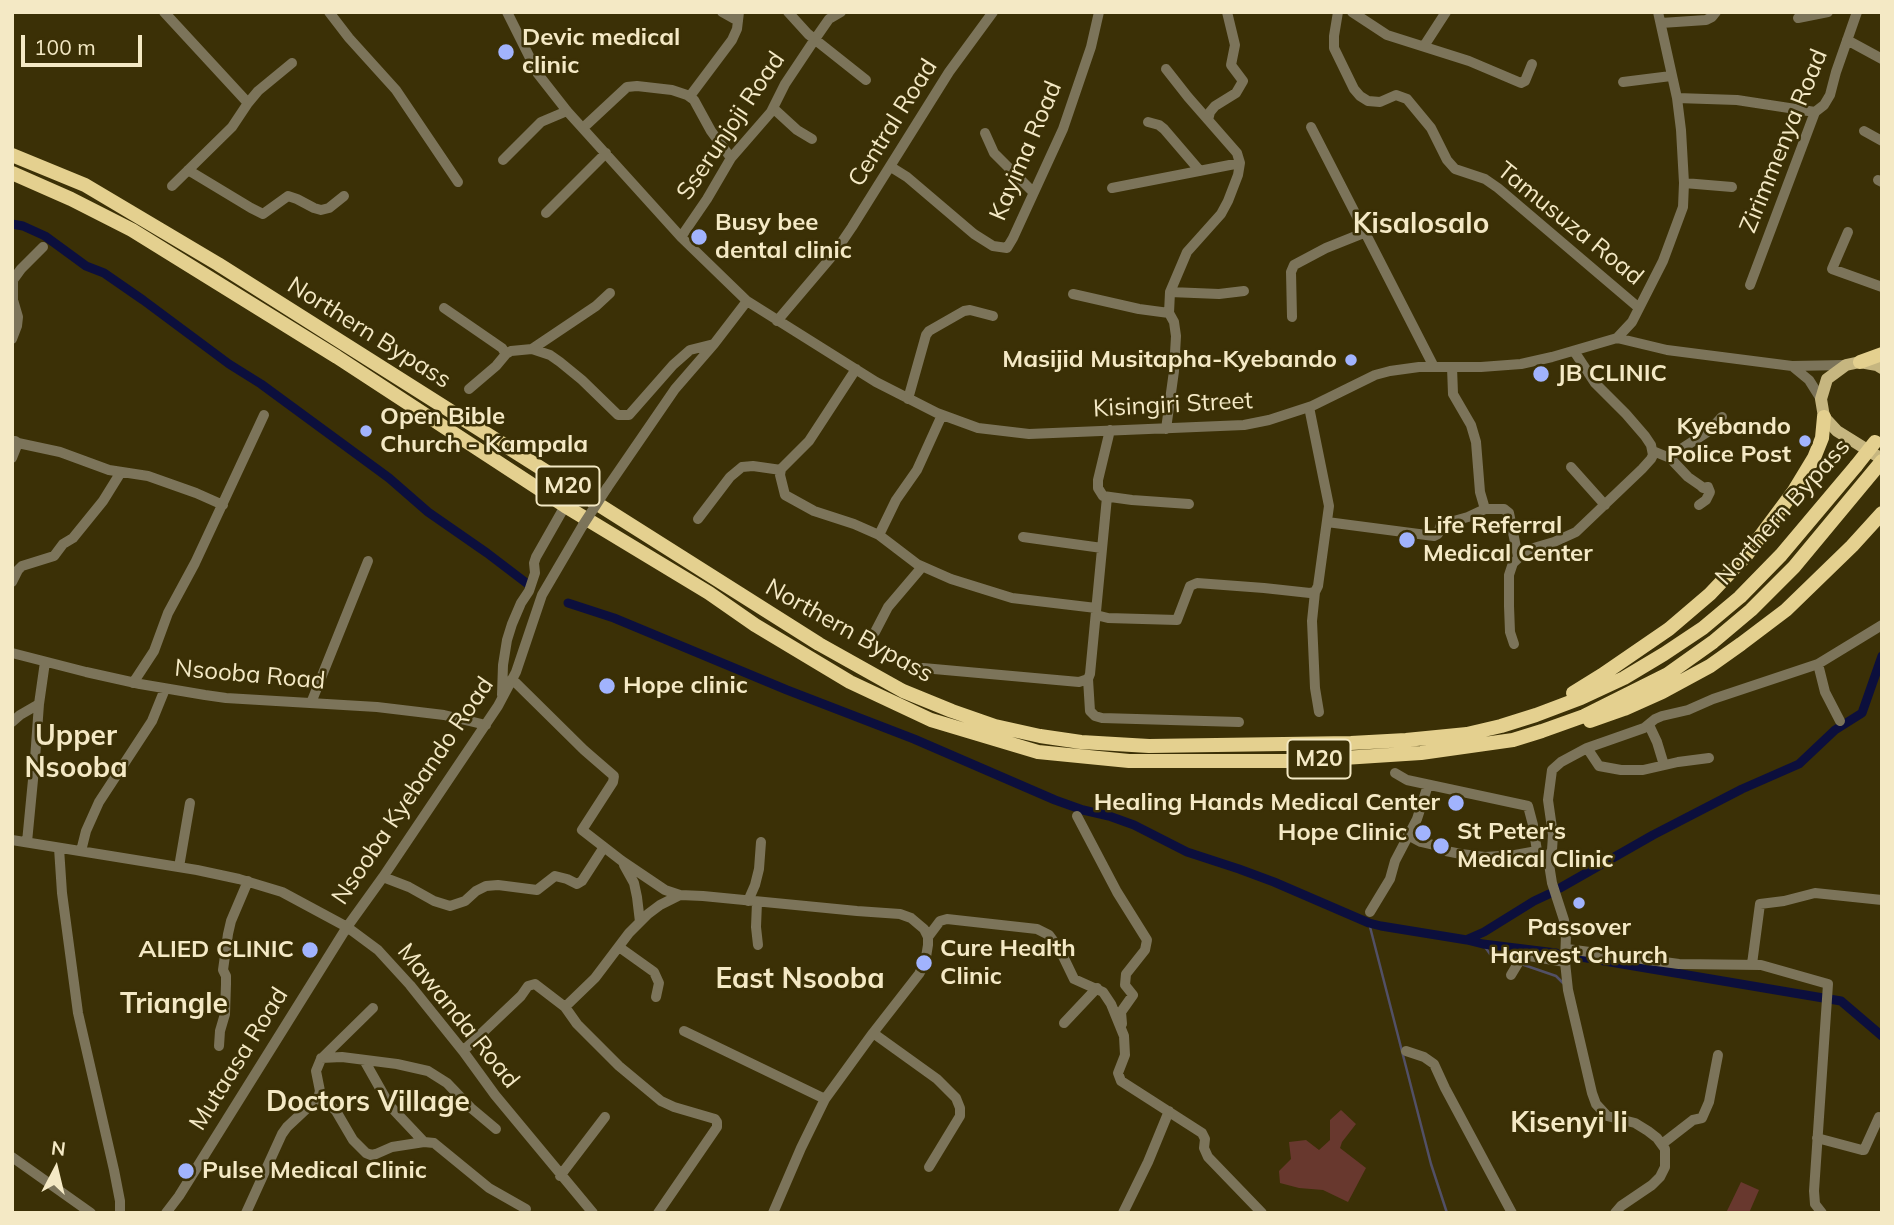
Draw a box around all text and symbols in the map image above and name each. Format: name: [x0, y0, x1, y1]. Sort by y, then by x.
scale bar: [24, 21, 145, 65]
place label: Devic medical clinic: [522, 24, 680, 80]
text: 100 m: [34, 34, 96, 60]
marker: Devic medical clinic: [496, 42, 516, 62]
street label: Zirimmenya Road: [1734, 45, 1834, 237]
street label: Sserunjoji Road: [671, 46, 791, 206]
street label: Central Road: [842, 54, 944, 192]
street label: Kayima Road: [984, 77, 1068, 225]
street label: Tamusuza Road: [1491, 156, 1649, 292]
district label: Kisalosalo: [1353, 208, 1489, 242]
place label: Busy bee dental clinic: [715, 209, 852, 265]
marker: Busy bee dental clinic: [689, 227, 709, 247]
street label: Northern Bypass: [282, 271, 456, 395]
place label: Masijid Musitapha-Kyebando: [1002, 346, 1337, 374]
marker: Masijid Musitapha-Kyebando: [1343, 352, 1359, 368]
place label: JB CLINIC: [1557, 360, 1667, 388]
marker: JB CLINIC: [1531, 364, 1551, 384]
street label: Kisingiri Street: [1092, 386, 1254, 424]
place label: Open Bible Church - Kampala: [380, 403, 588, 459]
place label: Kyebando Police Post: [1667, 413, 1791, 469]
marker: Open Bible Church - Kampala: [358, 423, 374, 439]
street label: Northern Bypass: [1710, 433, 1856, 591]
marker: Kyebando Police Post: [1797, 433, 1813, 449]
road number: M20: [536, 466, 600, 506]
place label: Life Referral Medical Center: [1423, 512, 1593, 568]
marker: Life Referral Medical Center: [1397, 530, 1417, 550]
street label: Northern Bypass: [760, 573, 938, 689]
street label: Nsooba Road: [173, 654, 327, 696]
street label: Nsooba Kyebando Road: [326, 672, 500, 910]
place label: Hope clinic: [623, 672, 748, 700]
marker: Hope clinic: [597, 676, 617, 696]
district label: Upper Nsooba: [24, 720, 128, 786]
road number: M20: [1288, 740, 1350, 778]
place label: Healing Hands Medical Center: [1094, 789, 1440, 817]
marker: Healing Hands Medical Center: [1446, 793, 1466, 813]
place label: St Peter's Medical Clinic: [1457, 818, 1614, 874]
place label: Hope Clinic: [1278, 819, 1407, 847]
marker: Hope Clinic: [1413, 823, 1433, 843]
marker: St Peter's Medical Clinic: [1431, 836, 1451, 856]
marker: Passover Harvest Church: [1571, 895, 1587, 911]
place label: Passover Harvest Church: [1490, 914, 1668, 970]
place label: Cure Health Clinic: [940, 935, 1076, 991]
place label: ALIED CLINIC: [139, 936, 294, 964]
street label: Mawanda Road: [391, 938, 525, 1094]
marker: ALIED CLINIC: [300, 940, 320, 960]
marker: Cure Health Clinic: [914, 953, 934, 973]
district label: East Nsooba: [715, 963, 885, 997]
street label: Mutaasa Road: [184, 982, 294, 1136]
district label: Triangle: [120, 988, 228, 1022]
district label: Doctors Village: [266, 1086, 470, 1120]
district label: Kisenyi Ii: [1510, 1107, 1628, 1141]
north arrow: [21, 1134, 91, 1204]
text: N: [50, 1135, 67, 1161]
place label: Pulse Medical Clinic: [202, 1157, 427, 1185]
marker: Pulse Medical Clinic: [176, 1161, 196, 1181]

